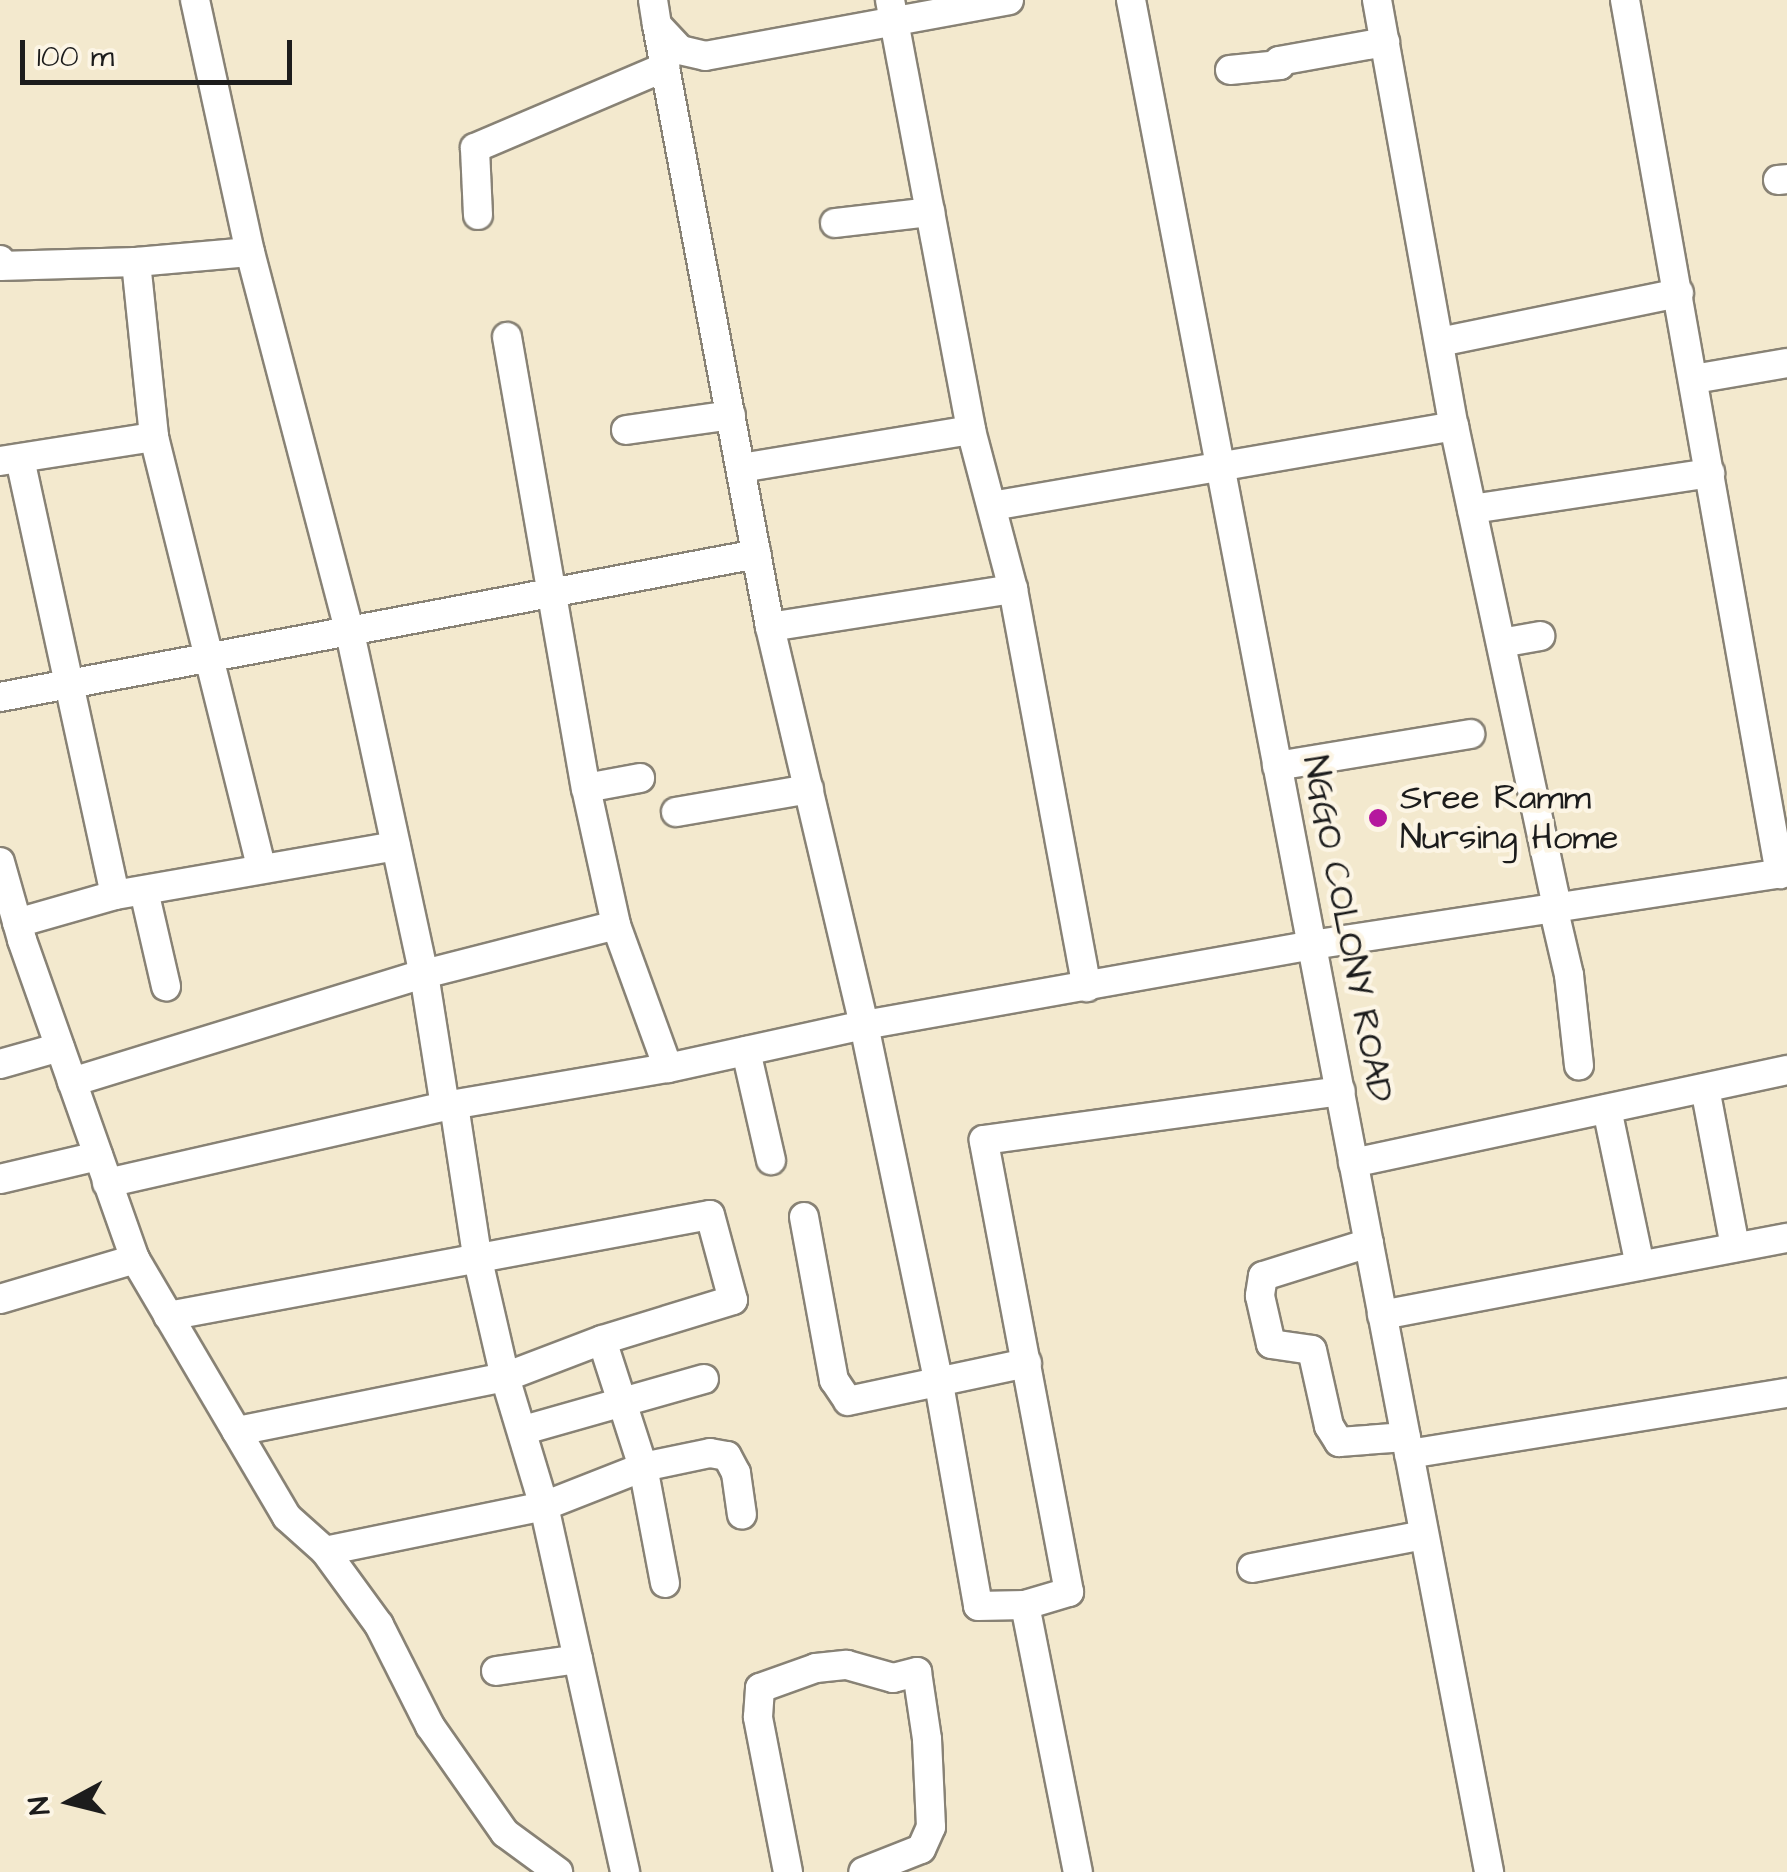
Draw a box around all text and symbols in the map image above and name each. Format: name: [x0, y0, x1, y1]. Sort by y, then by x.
scale bar: [25, 20, 298, 82]
text: 100 m: [37, 36, 114, 78]
street label: NGGO COLONY ROAD: [1293, 752, 1401, 1106]
place label: Sree Ramm Nursing Home: [1400, 777, 1619, 859]
marker: Sree Ramm Nursing Home: [1365, 805, 1391, 831]
north arrow: [20, 1752, 120, 1852]
text: N: [19, 1795, 60, 1817]

